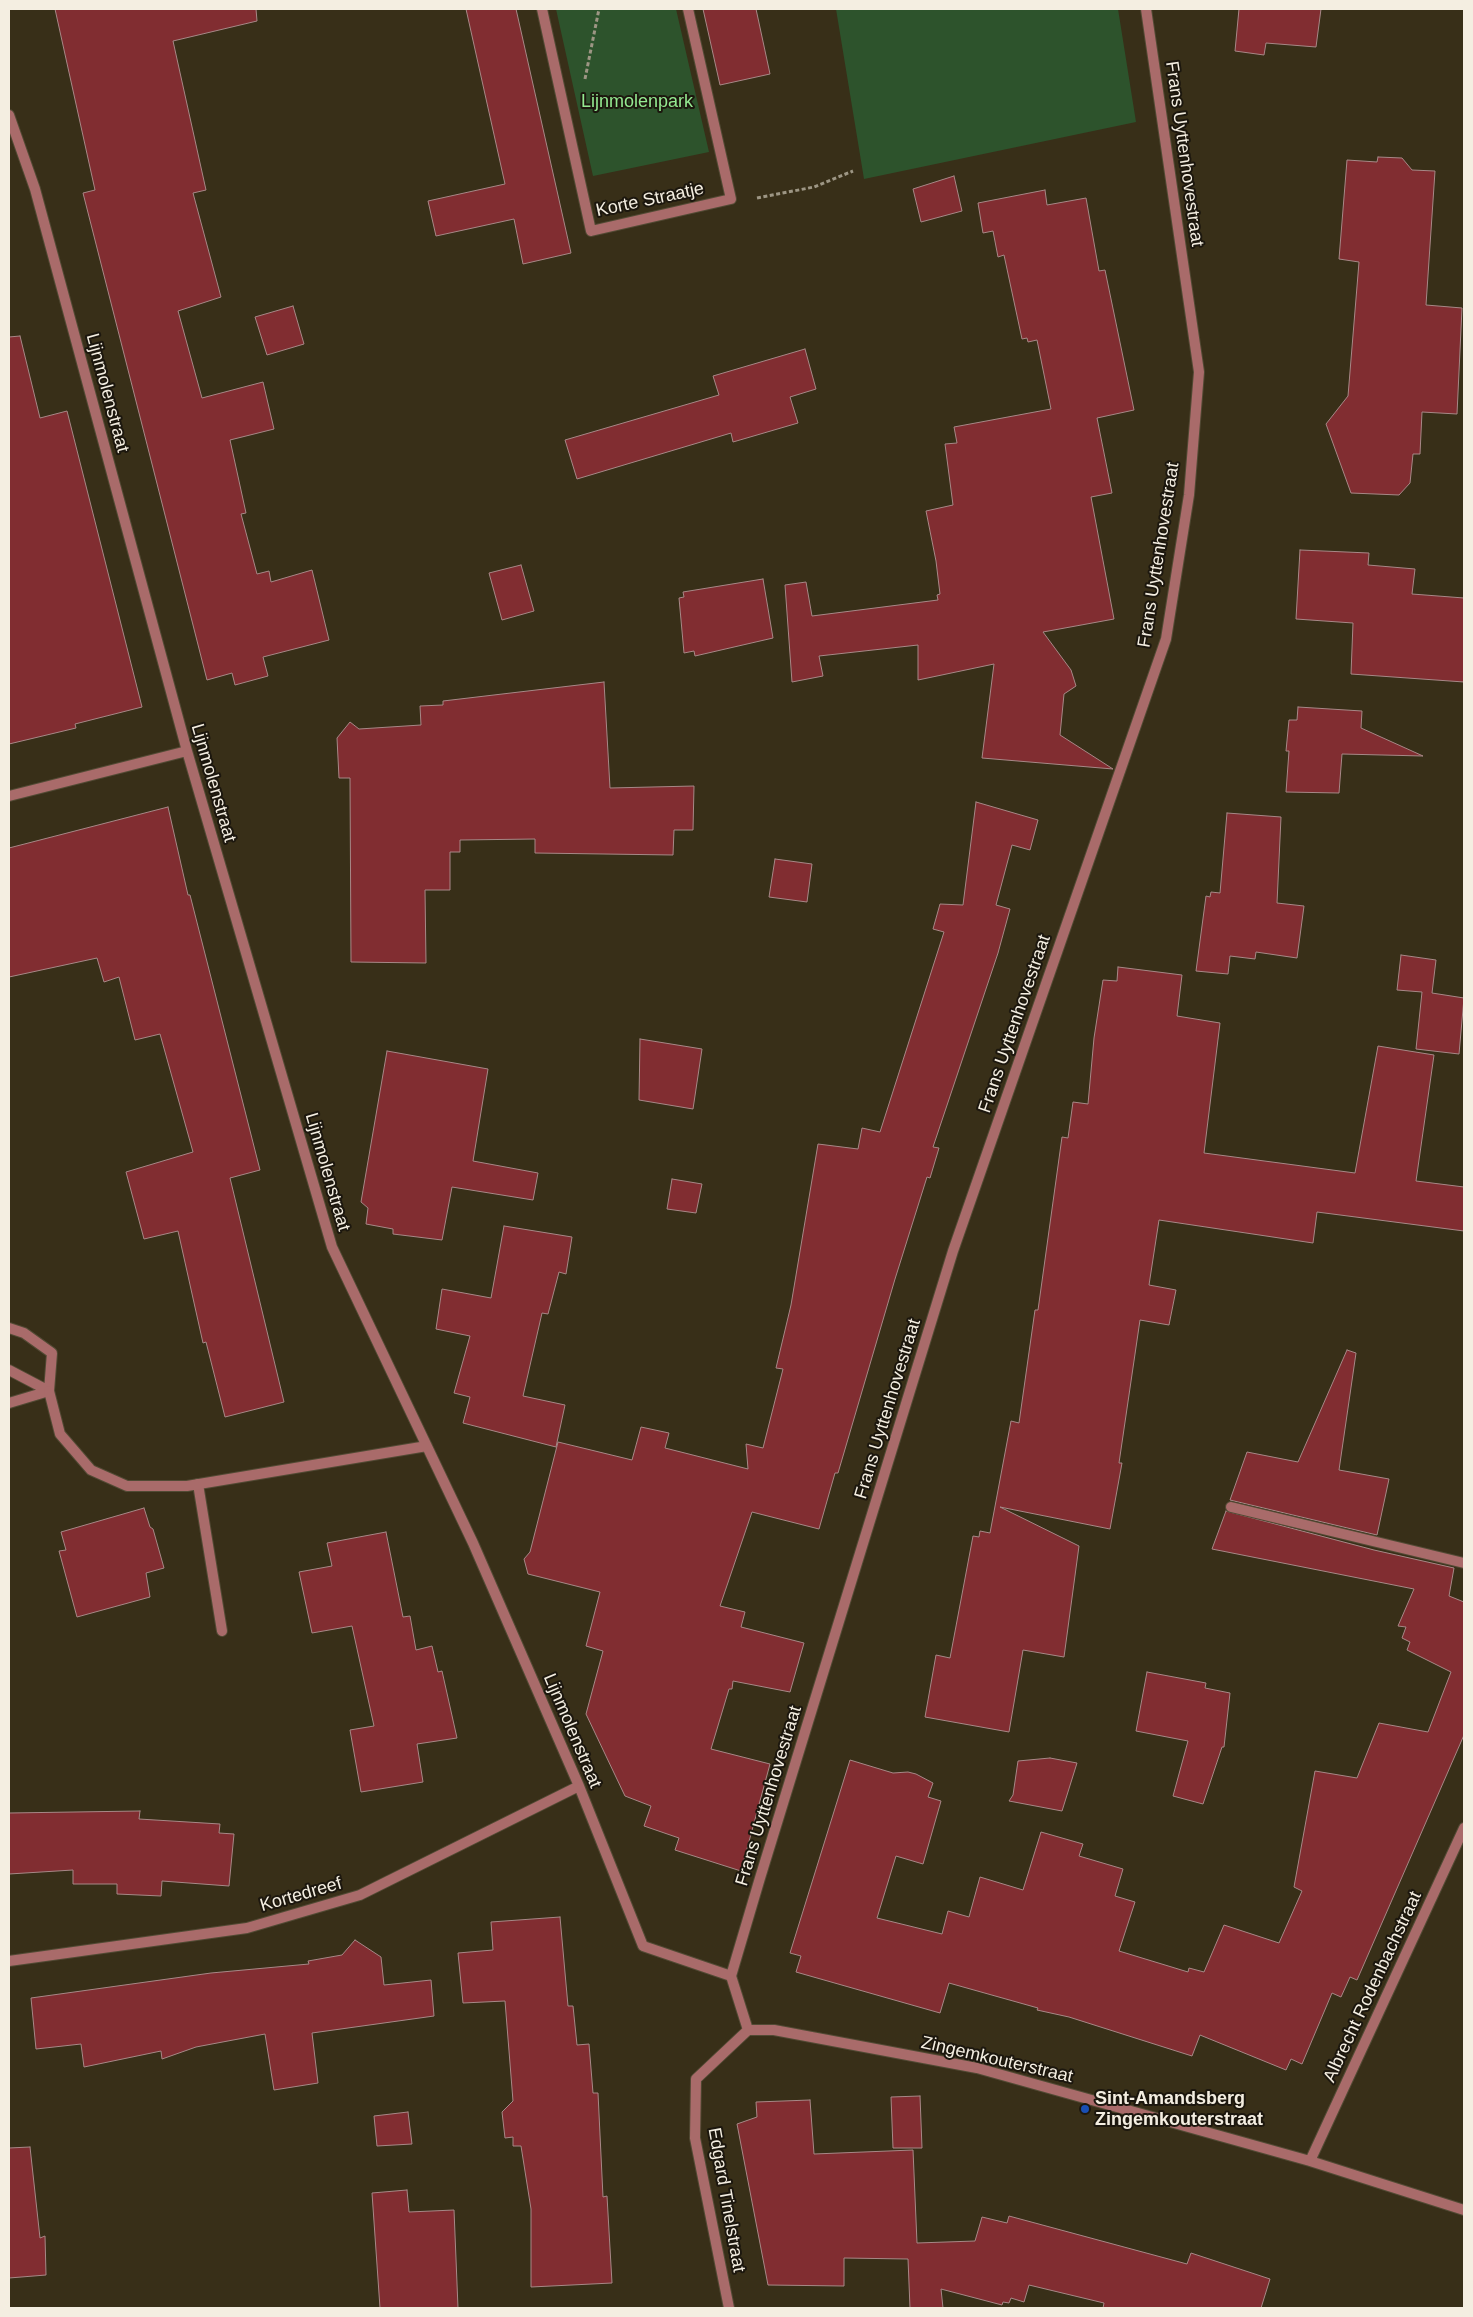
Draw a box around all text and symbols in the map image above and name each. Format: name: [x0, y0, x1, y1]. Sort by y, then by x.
street label: Frans Uyttenhovestraat: [1160, 60, 1208, 248]
park label: Lijnmolenpark: [581, 91, 693, 113]
street label: Korte Straatje: [594, 178, 706, 222]
street label: Lijnmolenstraat: [81, 331, 133, 455]
street label: Frans Uyttenhovestraat: [1134, 461, 1184, 649]
street label: Lijnmolenstraat: [186, 721, 240, 845]
street label: Frans Uyttenhovestraat: [974, 932, 1056, 1116]
street label: Lijnmolenstraat: [300, 1110, 354, 1234]
street label: Frans Uyttenhovestraat: [850, 1316, 926, 1502]
street label: Lijnmolenstraat: [538, 1671, 606, 1791]
street label: Frans Uyttenhovestraat: [731, 1703, 807, 1889]
street label: Kortedreef: [258, 1873, 344, 1917]
street label: Albrecht Rodenbachstraat: [1319, 1888, 1427, 2086]
street label: Zingemkouterstraat: [919, 2032, 1075, 2088]
place label: Sint-Amandsberg Zingemkouterstraat: [1095, 2088, 1263, 2130]
marker: Sint-Amandsberg Zingemkouterstraat: [1079, 2103, 1091, 2115]
street label: Edgard Tinelstraat: [703, 2126, 749, 2274]

